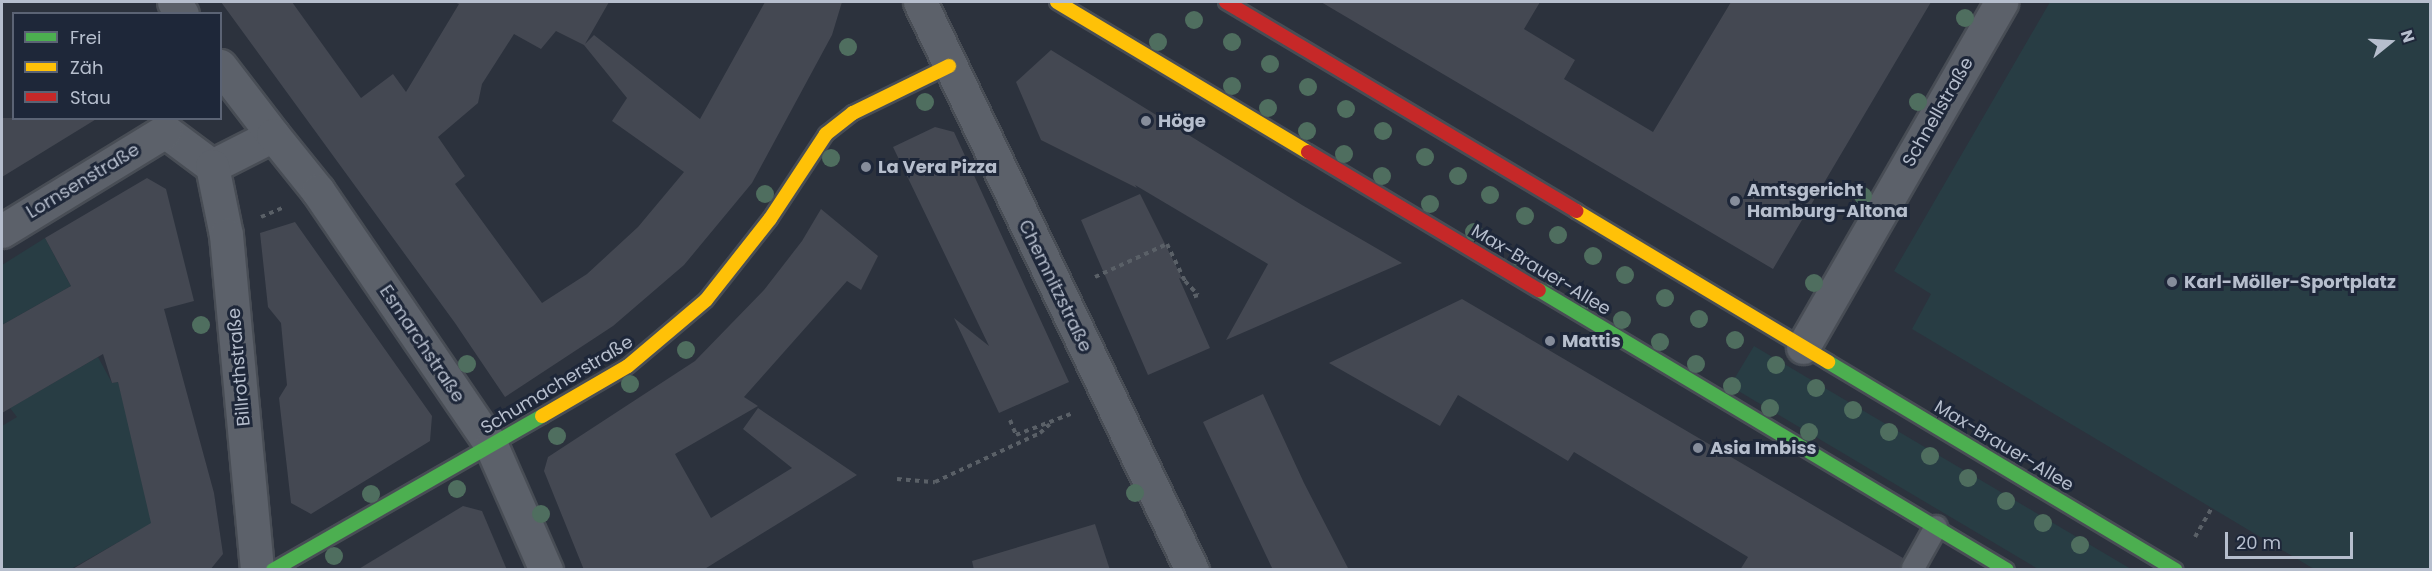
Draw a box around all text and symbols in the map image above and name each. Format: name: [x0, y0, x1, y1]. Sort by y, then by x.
legend: [12, 12, 222, 120]
north arrow: [2360, 12, 2420, 72]
text: Frei: [70, 25, 101, 50]
text: N: [2395, 27, 2420, 46]
street label: Schnellstraße: [1898, 53, 1978, 171]
text: Zäh: [70, 55, 103, 80]
text: Stau: [70, 85, 111, 110]
place label: Höge: [1158, 110, 1206, 132]
marker: Höge: [1139, 114, 1153, 128]
street label: Lornsenstraße: [23, 139, 143, 223]
place label: La Vera Pizza: [878, 156, 997, 178]
marker: La Vera Pizza: [859, 160, 873, 174]
place label: Amtsgericht Hamburg-Altona: [1747, 180, 1908, 222]
marker: Amtsgericht Hamburg-Altona: [1728, 194, 1742, 208]
street label: Chemnitzstraße: [1014, 217, 1096, 355]
street label: Max-Brauer-Allee: [1467, 220, 1615, 320]
place label: Karl-Möller-Sportplatz: [2184, 271, 2396, 293]
marker: Karl-Möller-Sportplatz: [2165, 275, 2179, 289]
street label: Esmarchstraße: [375, 281, 469, 407]
street label: Billrothstraße: [223, 307, 255, 427]
place label: Mattis: [1562, 330, 1621, 352]
street label: Schumacherstraße: [477, 331, 637, 439]
marker: Mattis: [1543, 334, 1557, 348]
street label: Max-Brauer-Allee: [1930, 396, 2078, 496]
place label: Asia Imbiss: [1710, 437, 1817, 459]
marker: Asia Imbiss: [1691, 441, 1705, 455]
scale bar: [2228, 520, 2356, 558]
text: 20 m: [2236, 530, 2281, 555]

